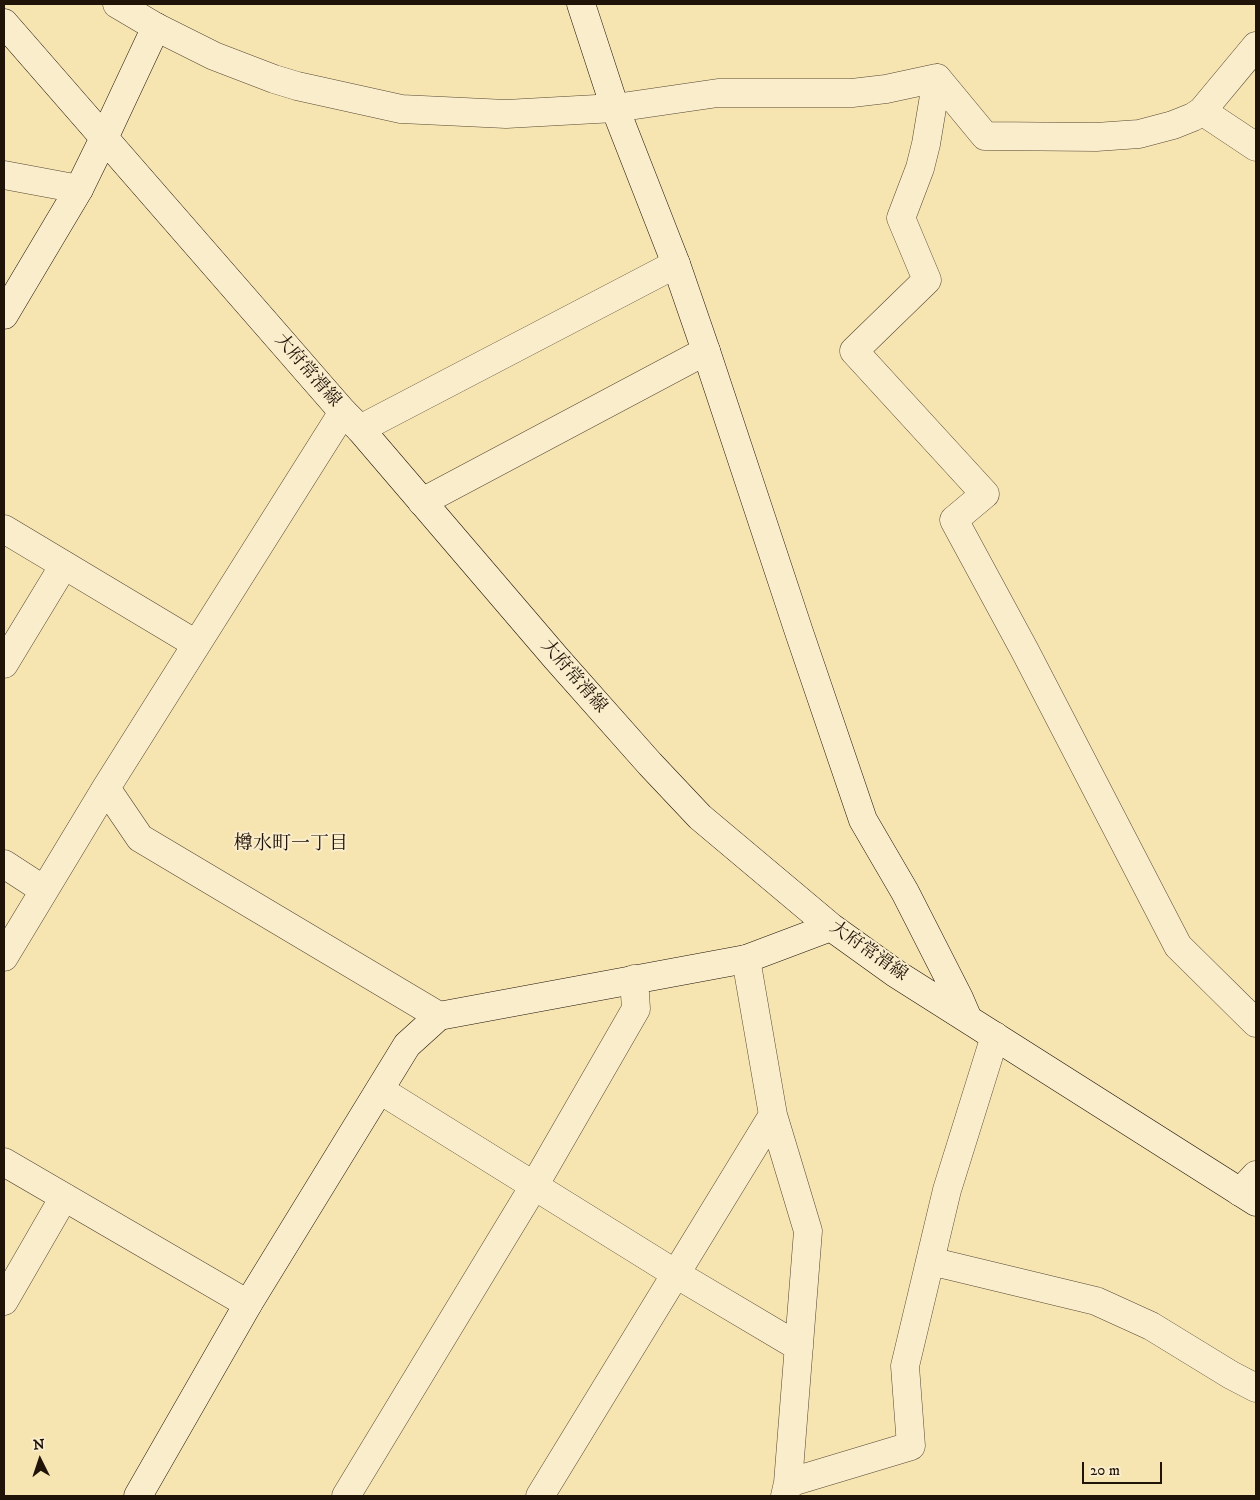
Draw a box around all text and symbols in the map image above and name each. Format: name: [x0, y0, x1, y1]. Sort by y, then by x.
street label: 大府常滑線: [269, 330, 345, 412]
street label: 大府常滑線: [535, 636, 611, 718]
district label: 樽水町一丁目: [234, 834, 348, 856]
street label: 大府常滑線: [825, 917, 911, 987]
north arrow: [15, 1435, 65, 1485]
text: N: [33, 1436, 45, 1454]
scale bar: [1085, 1452, 1165, 1484]
text: 20 m: [1090, 1461, 1120, 1480]

